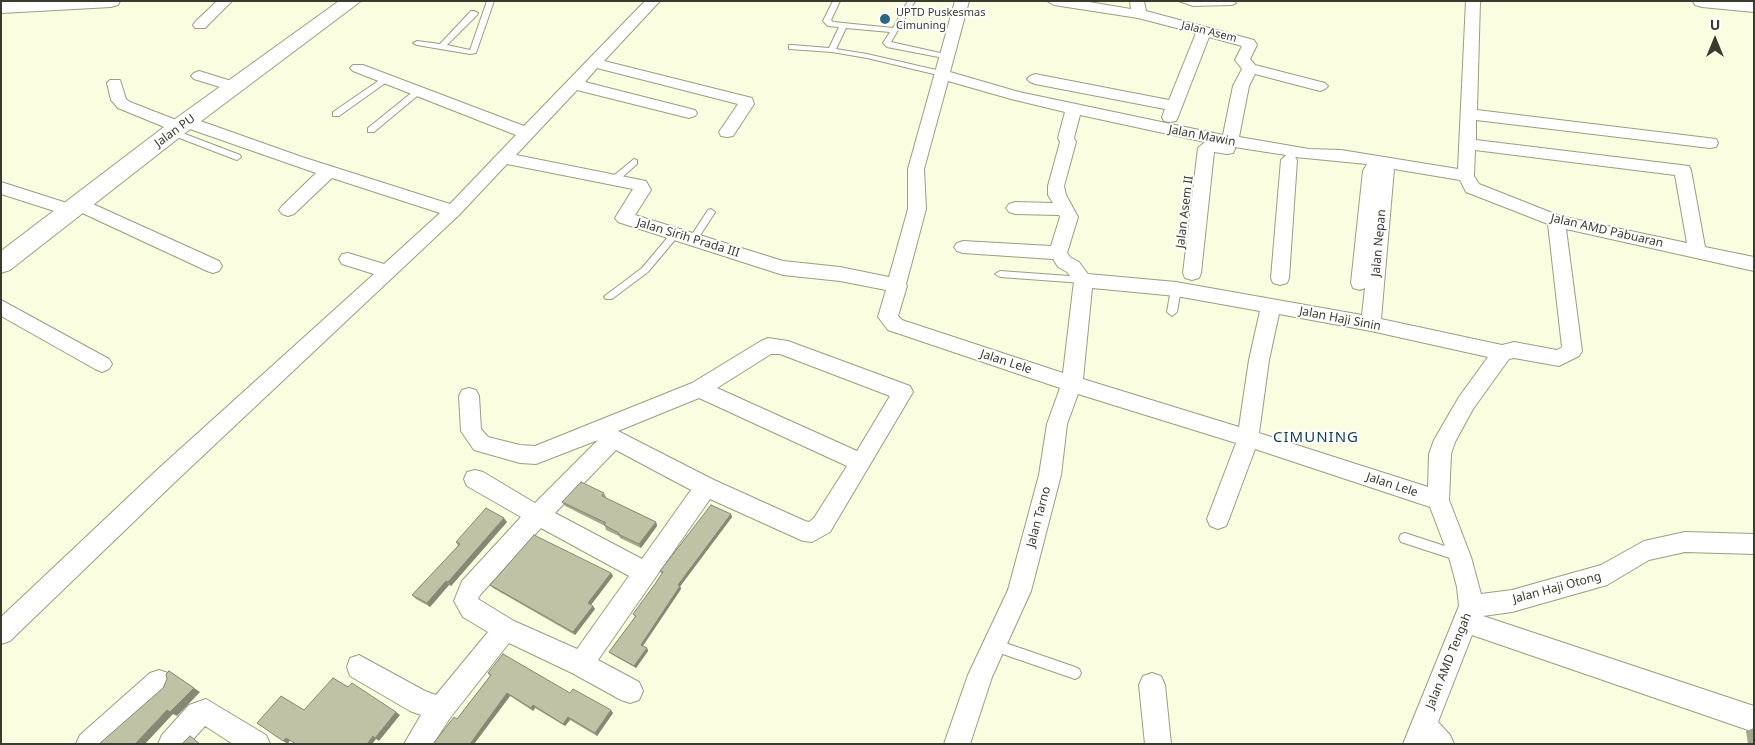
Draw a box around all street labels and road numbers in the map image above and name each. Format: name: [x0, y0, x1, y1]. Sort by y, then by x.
street label: Jalan Asem: [1180, 19, 1238, 45]
street label: Jalan PU: [152, 112, 198, 150]
street label: Jalan Mawin: [1167, 122, 1237, 150]
street label: Jalan Asem II: [1173, 175, 1197, 249]
street label: Jalan Nepan: [1369, 209, 1389, 277]
street label: Jalan AMD Pabuaran: [1549, 211, 1665, 251]
street label: Jalan Sirih Prada III: [635, 216, 741, 260]
street label: Jalan Haji Sinin: [1298, 304, 1382, 334]
street label: Jalan Lele: [978, 347, 1034, 377]
street label: Jalan Lele: [1364, 470, 1420, 500]
street label: Jalan Tarno: [1024, 485, 1054, 549]
street label: Jalan Haji Otong: [1511, 569, 1603, 607]
street label: Jalan AMD Tengah: [1423, 611, 1475, 711]

